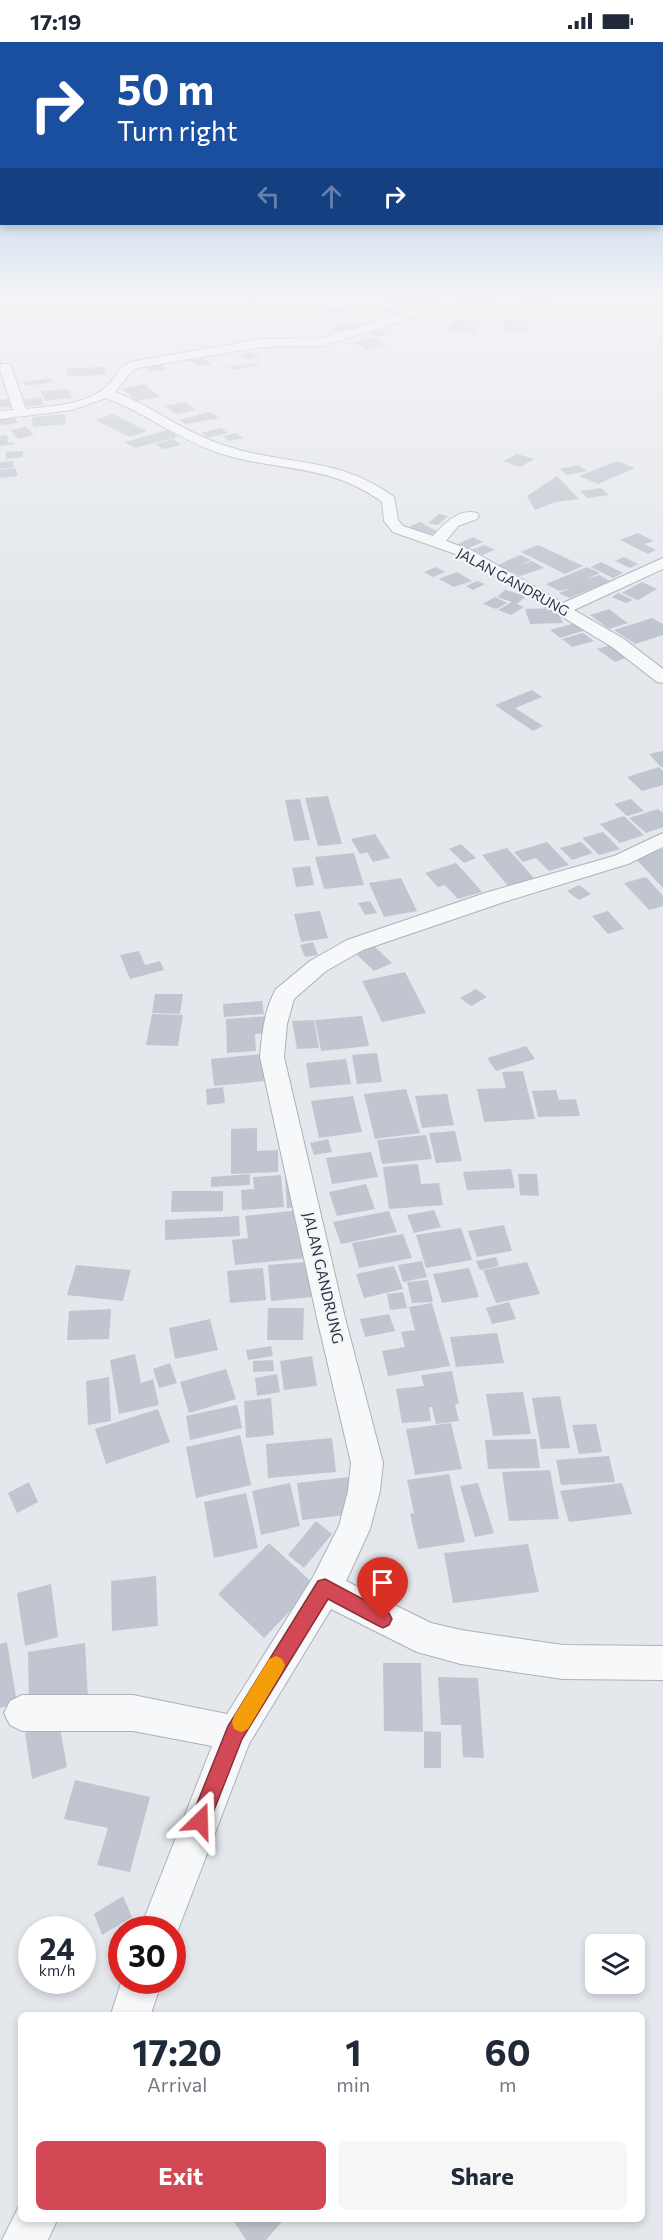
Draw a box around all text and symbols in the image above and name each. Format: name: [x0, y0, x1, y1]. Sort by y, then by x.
text: 17:19: [30, 8, 81, 35]
text: 50 m: [117, 62, 214, 114]
icon: right: [18, 66, 96, 144]
text: Turn right: [117, 114, 237, 147]
icon: left: [252, 180, 285, 213]
icon: ahead: [315, 180, 348, 213]
icon: right: [378, 180, 411, 213]
street label: JALAN GANDRUNG: [454, 544, 572, 619]
street label: JALAN GANDRUNG: [300, 1210, 348, 1345]
pin: [357, 1557, 408, 1619]
icon: arrive: [366, 1566, 399, 1599]
position arrow: [168, 1789, 232, 1853]
speed limit sign: 30: [108, 1916, 186, 1994]
text: 24: [39, 1929, 75, 1966]
map controls: [585, 1934, 645, 1994]
button: layers: [585, 1934, 645, 1994]
text: km/h: [39, 1961, 75, 1979]
text: 17:20: [132, 2029, 222, 2073]
text: 1: [345, 2029, 361, 2073]
text: 60: [485, 2029, 531, 2073]
text: Arrival: [147, 2072, 207, 2096]
text: min: [336, 2072, 370, 2096]
text: m: [499, 2072, 516, 2096]
button: Exit: [36, 2141, 326, 2210]
button: Share: [338, 2141, 627, 2210]

